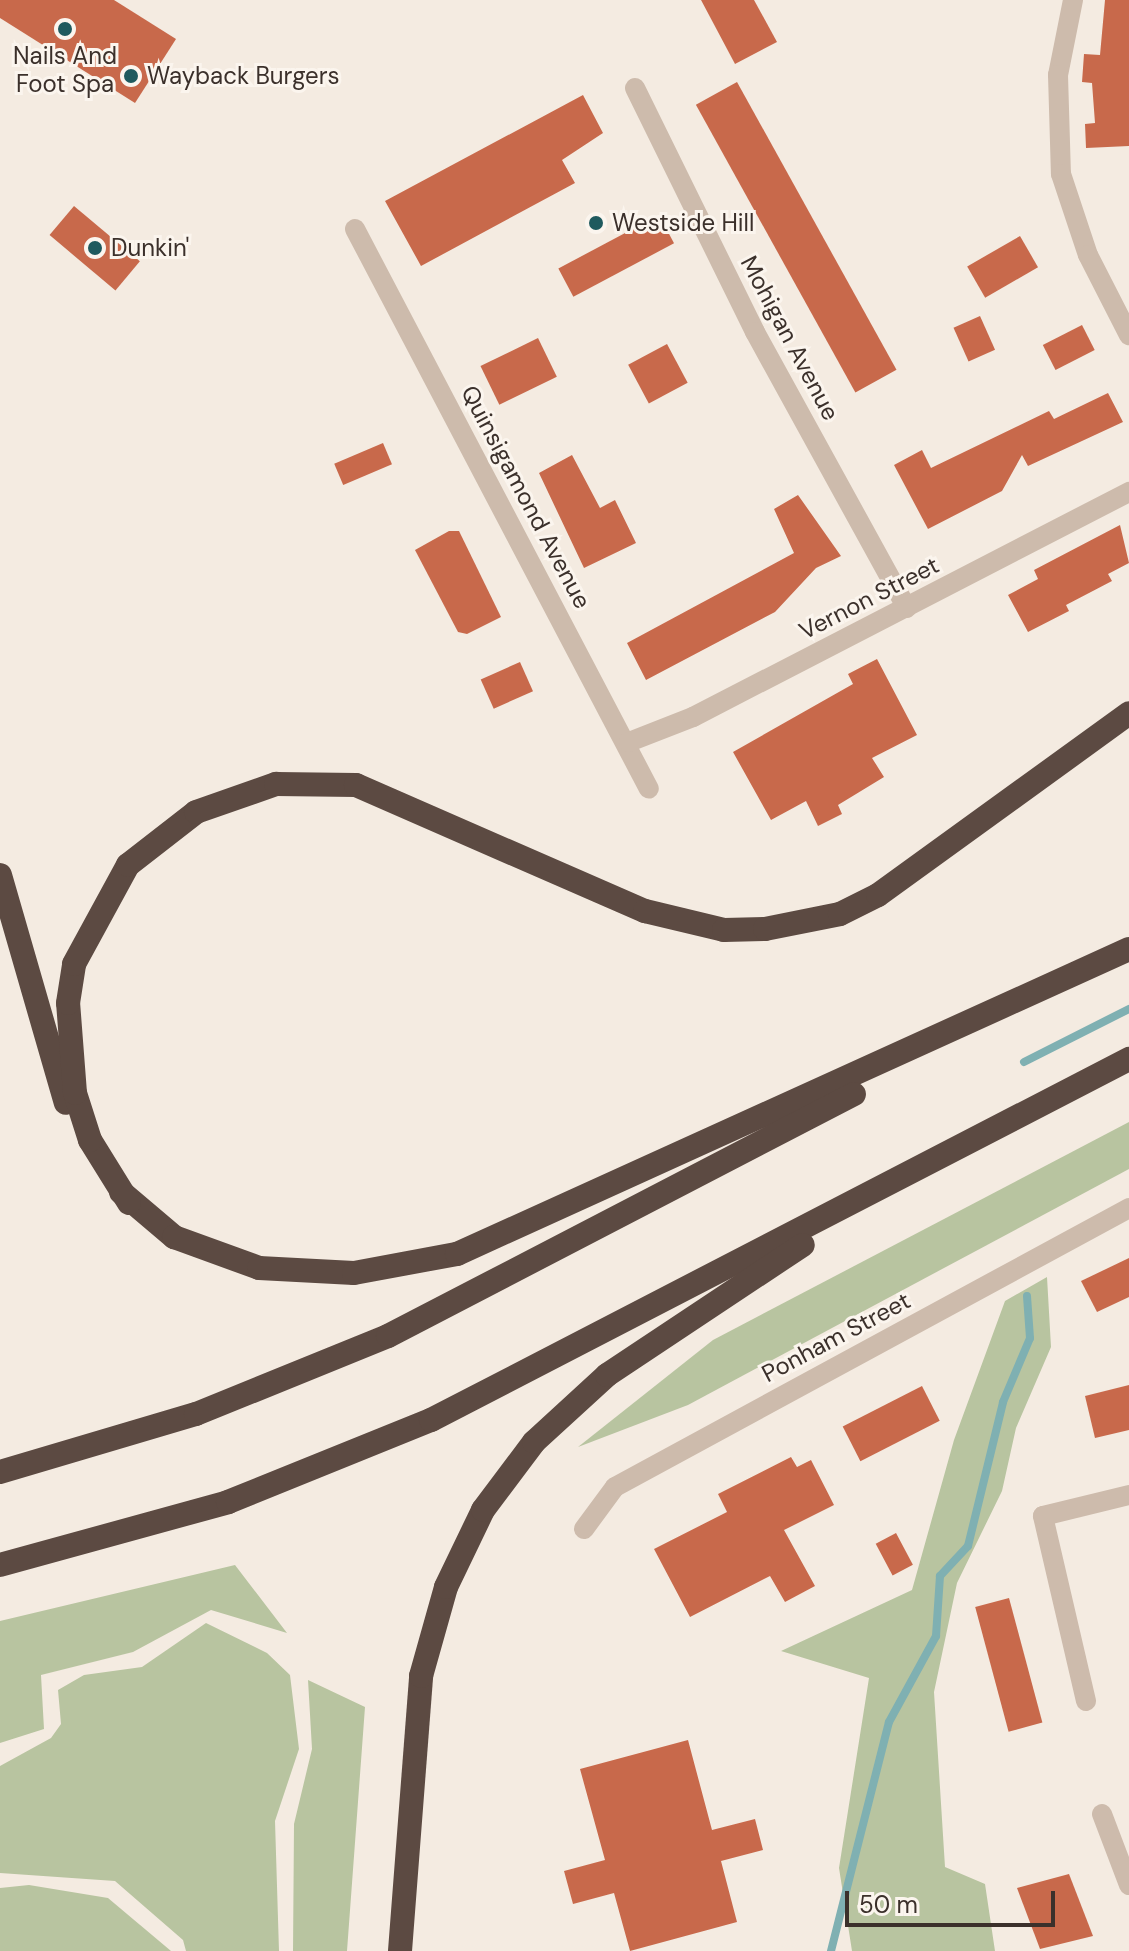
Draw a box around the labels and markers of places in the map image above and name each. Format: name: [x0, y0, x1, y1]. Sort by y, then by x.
marker: Nails And Foot Spa: [56, 20, 74, 38]
place label: Nails And Foot Spa: [13, 42, 117, 98]
place label: Wayback Burgers: [147, 62, 340, 90]
marker: Wayback Burgers: [122, 67, 140, 85]
place label: Westside Hill: [612, 209, 754, 237]
marker: Westside Hill: [587, 214, 605, 232]
place label: Dunkin': [111, 234, 189, 262]
marker: Dunkin': [86, 239, 104, 257]

